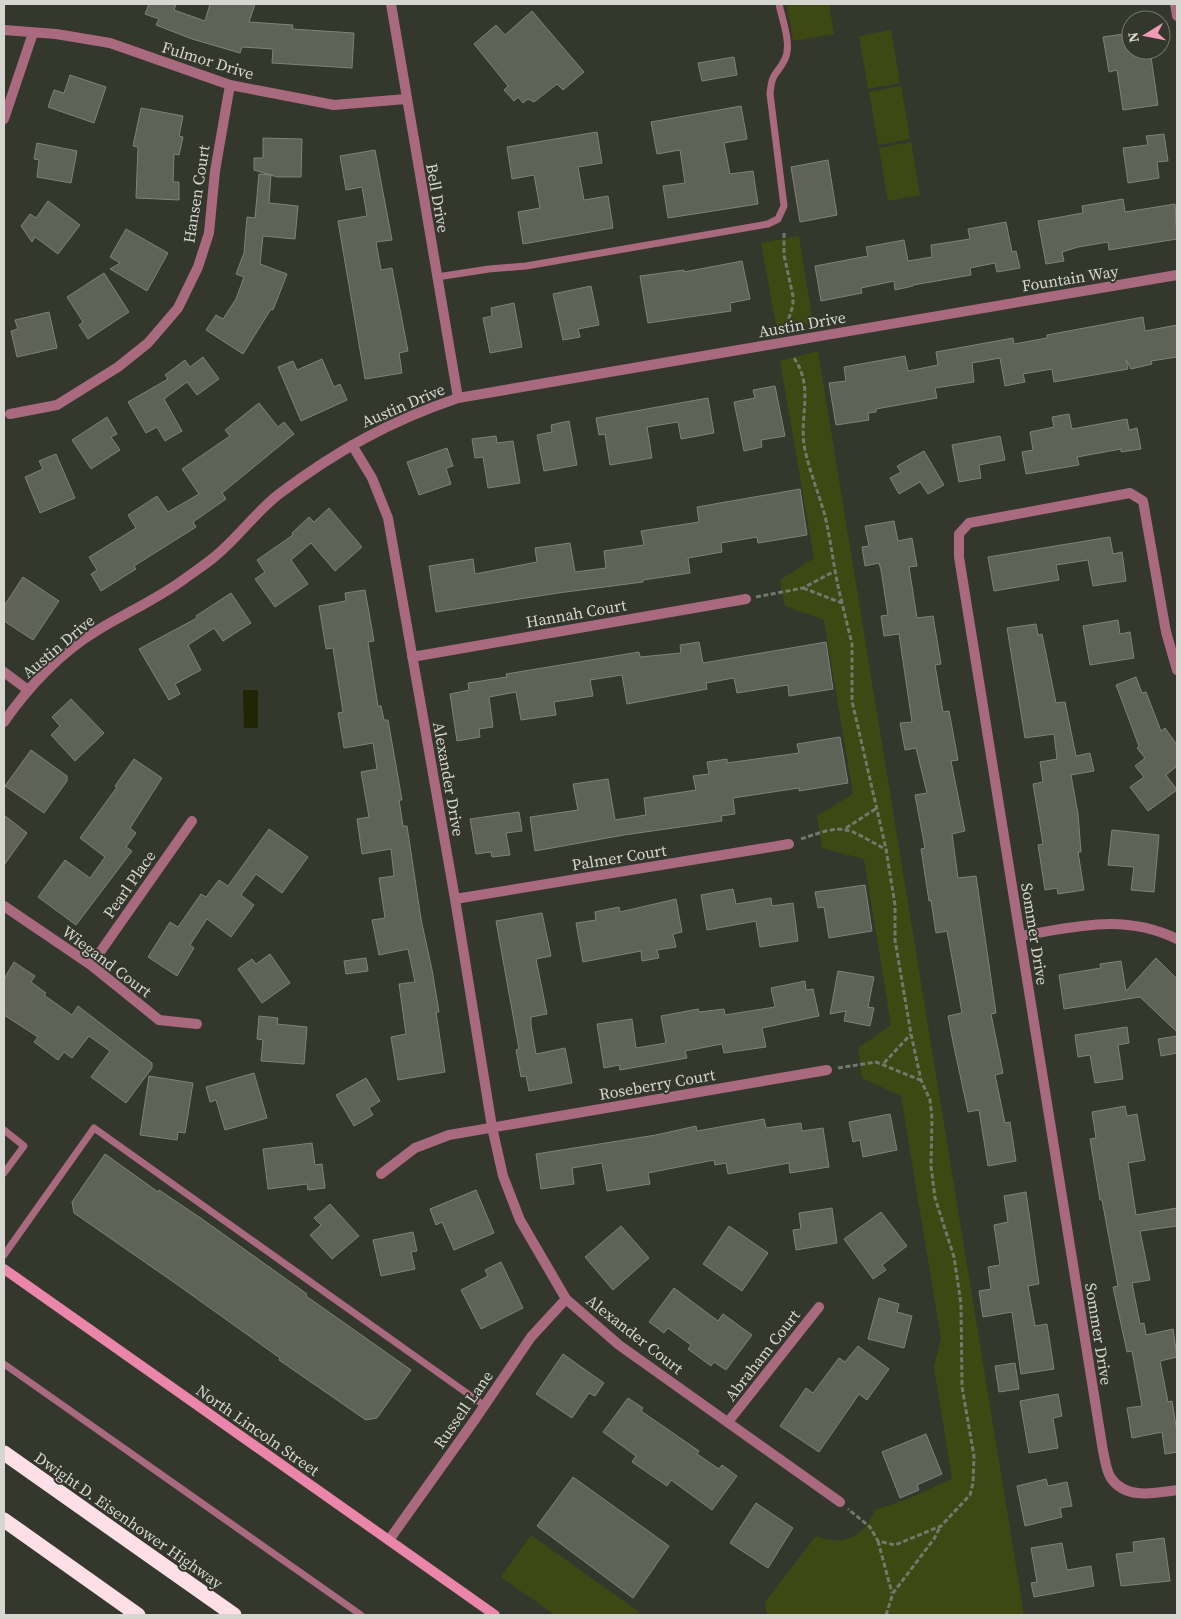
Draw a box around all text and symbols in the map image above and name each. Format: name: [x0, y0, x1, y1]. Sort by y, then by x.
north arrow: [1121, 10, 1171, 60]
text: N: [1122, 30, 1144, 44]
street label: Fulmor Drive: [159, 36, 257, 84]
street label: Hansen Court: [177, 143, 215, 245]
street label: Bell Drive: [421, 162, 455, 234]
street label: Fountain Way: [1020, 259, 1121, 297]
street label: Austin Drive: [756, 305, 848, 343]
street label: Austin Drive: [358, 378, 448, 432]
street label: Hannah Court: [524, 593, 629, 633]
street label: Austin Drive: [17, 609, 99, 683]
street label: Alexander Drive: [428, 720, 470, 838]
street label: Palmer Court: [570, 839, 669, 875]
street label: Pearl Place: [98, 846, 160, 922]
street label: Sommer Drive: [1016, 881, 1054, 987]
street label: Wiegand Court: [58, 920, 157, 1002]
street label: Roseberry Court: [597, 1063, 717, 1105]
street label: Sommer Drive: [1080, 1281, 1118, 1387]
street label: Alexander Court: [582, 1289, 689, 1379]
street label: Abraham Court: [719, 1304, 805, 1405]
street label: Russell Lane: [428, 1366, 498, 1452]
street label: North Lincoln Street: [192, 1379, 325, 1481]
street label: Dwight D. Eisenhower Highway: [30, 1446, 228, 1594]

